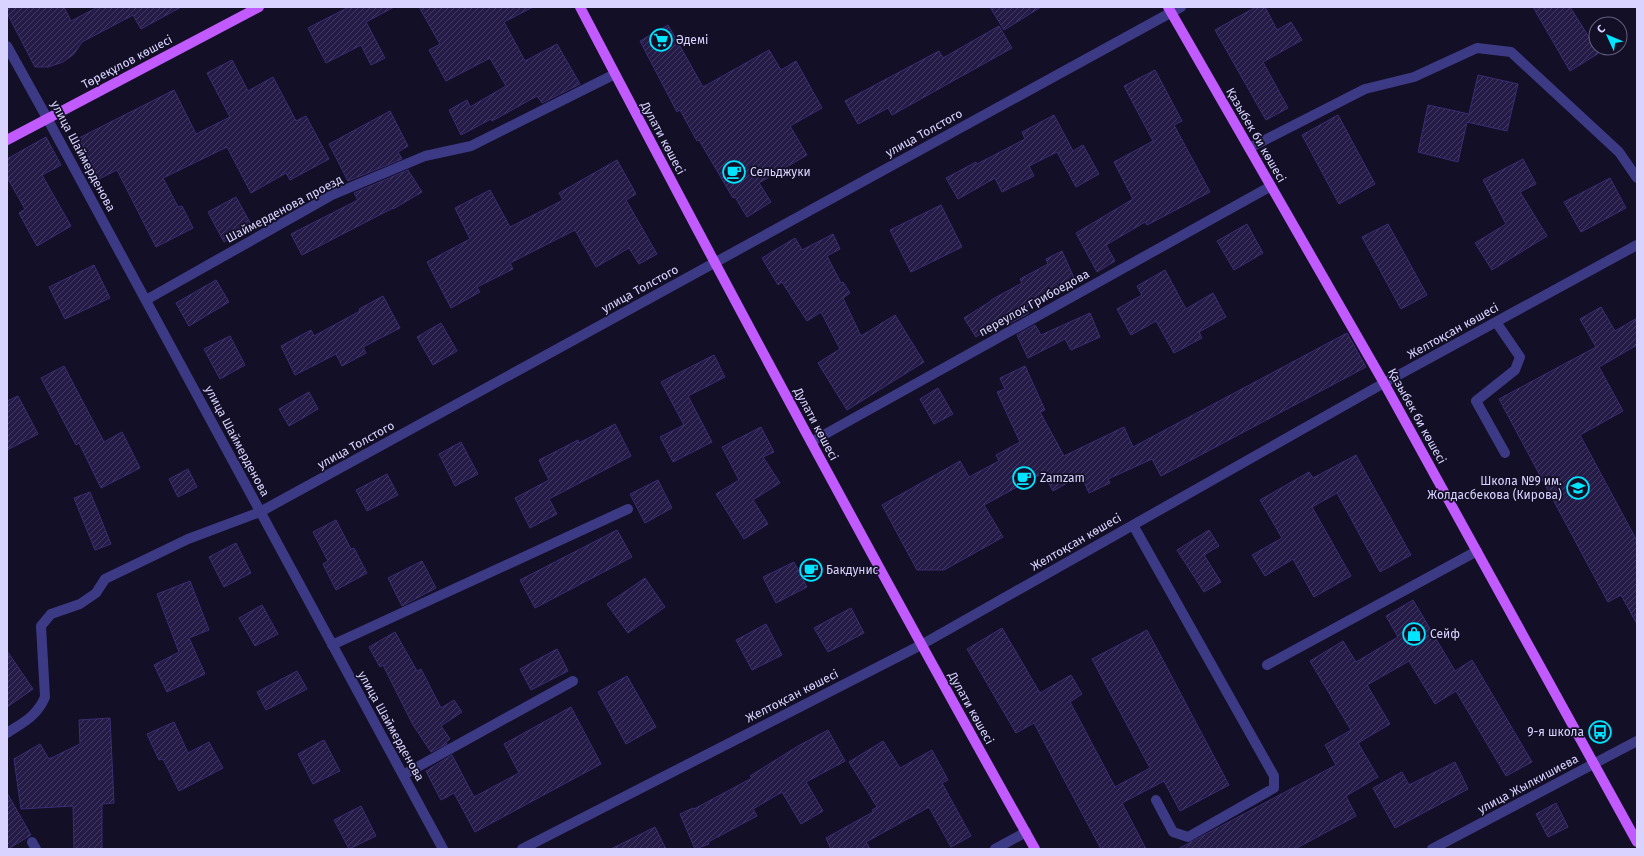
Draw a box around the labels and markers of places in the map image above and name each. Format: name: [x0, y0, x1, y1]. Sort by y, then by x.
supermarket icon: Әдемі: [648, 27, 674, 53]
place label: Әдемі: [676, 33, 708, 47]
cafe icon: Сельджуки: [721, 159, 747, 185]
place label: Сельджуки: [750, 165, 811, 179]
cafe icon: Zamzam: [1011, 465, 1037, 491]
place label: Zamzam: [1040, 471, 1085, 485]
place label: Школа №9 им. Жолдасбекова (Кирова): [1427, 474, 1562, 502]
school or university icon: Школа №9 им. Жолдасбекова (Кирова): [1565, 475, 1591, 501]
cafe icon: Бакдунис: [798, 557, 824, 583]
place label: Бакдунис: [826, 563, 879, 577]
shop icon: Сейф: [1401, 621, 1427, 647]
place label: Сейф: [1430, 627, 1460, 641]
bus stop icon: 9-я школа: [1587, 719, 1613, 745]
place label: 9-я школа: [1527, 725, 1584, 739]

